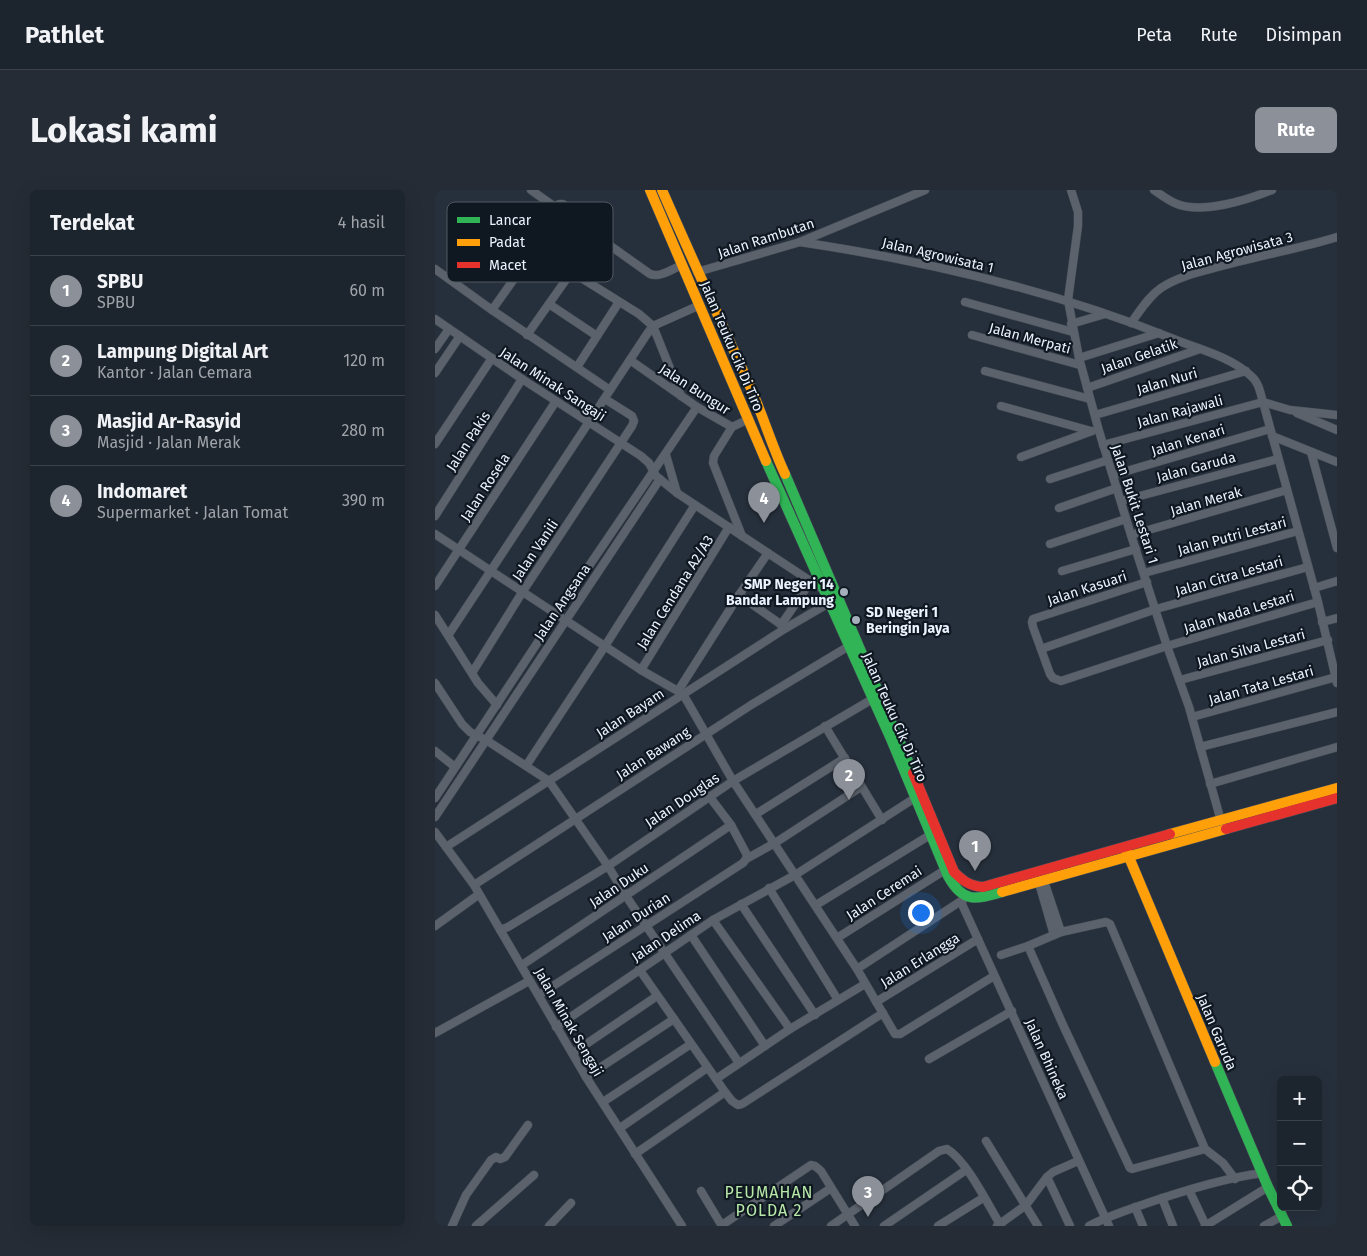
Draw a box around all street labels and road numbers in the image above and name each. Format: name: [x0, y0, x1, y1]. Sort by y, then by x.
street label: Jalan Rambutan: [716, 215, 817, 262]
street label: Jalan Agrowisata 3: [1179, 228, 1295, 275]
street label: Jalan Agrowisata 1: [880, 234, 995, 277]
street label: Jalan Teuku Cik Di Tiro: [696, 278, 767, 414]
street label: Jalan Merpati: [987, 319, 1073, 358]
street label: Jalan Gelatik: [1099, 335, 1180, 377]
street label: Jalan Minak Sangaji: [497, 344, 609, 425]
street label: Jalan Bungur: [656, 360, 734, 419]
street label: Jalan Nuri: [1135, 365, 1199, 398]
street label: Jalan Rajawali: [1135, 392, 1225, 431]
street label: Jalan Pakis: [443, 408, 494, 474]
street label: Jalan Kenari: [1149, 421, 1227, 460]
street label: Jalan Bukit Lestari 1: [1107, 442, 1162, 566]
street label: Jalan Garuda: [1155, 449, 1238, 486]
street label: Jalan Rosela: [457, 450, 514, 524]
street label: Jalan Merak: [1168, 483, 1245, 520]
street label: Jalan Putri Lestari: [1176, 514, 1288, 559]
street label: Jalan Vanili: [509, 516, 562, 584]
street label: Jalan Cendana A2/A3: [633, 532, 717, 652]
street label: Jalan Citra Lestari: [1173, 553, 1285, 600]
street label: Jalan Angsana: [531, 561, 594, 644]
street label: Jalan Kasuari: [1045, 568, 1129, 609]
street label: Jalan Nada Lestari: [1182, 588, 1297, 637]
street label: Jalan Silva Lestari: [1195, 626, 1307, 671]
street label: Jalan Teuku Cik Di Tiro: [858, 650, 931, 785]
street label: Jalan Tata Lestari: [1207, 662, 1316, 709]
street label: Jalan Bayam: [593, 685, 667, 742]
street label: Jalan Bawang: [613, 723, 694, 784]
street label: Jalan Douglas: [642, 769, 723, 832]
street label: Jalan Duku: [586, 859, 652, 911]
street label: Jalan Ceremai: [843, 863, 925, 924]
street label: Jalan Durian: [599, 889, 673, 946]
street label: Jalan Delima: [629, 907, 704, 966]
street label: Jalan Erlangga: [878, 929, 963, 991]
street label: Jalan Minak Sengaji: [531, 965, 607, 1080]
street label: Jalan Garuda: [1193, 991, 1240, 1073]
street label: Jalan Bhineka: [1021, 1016, 1072, 1102]

